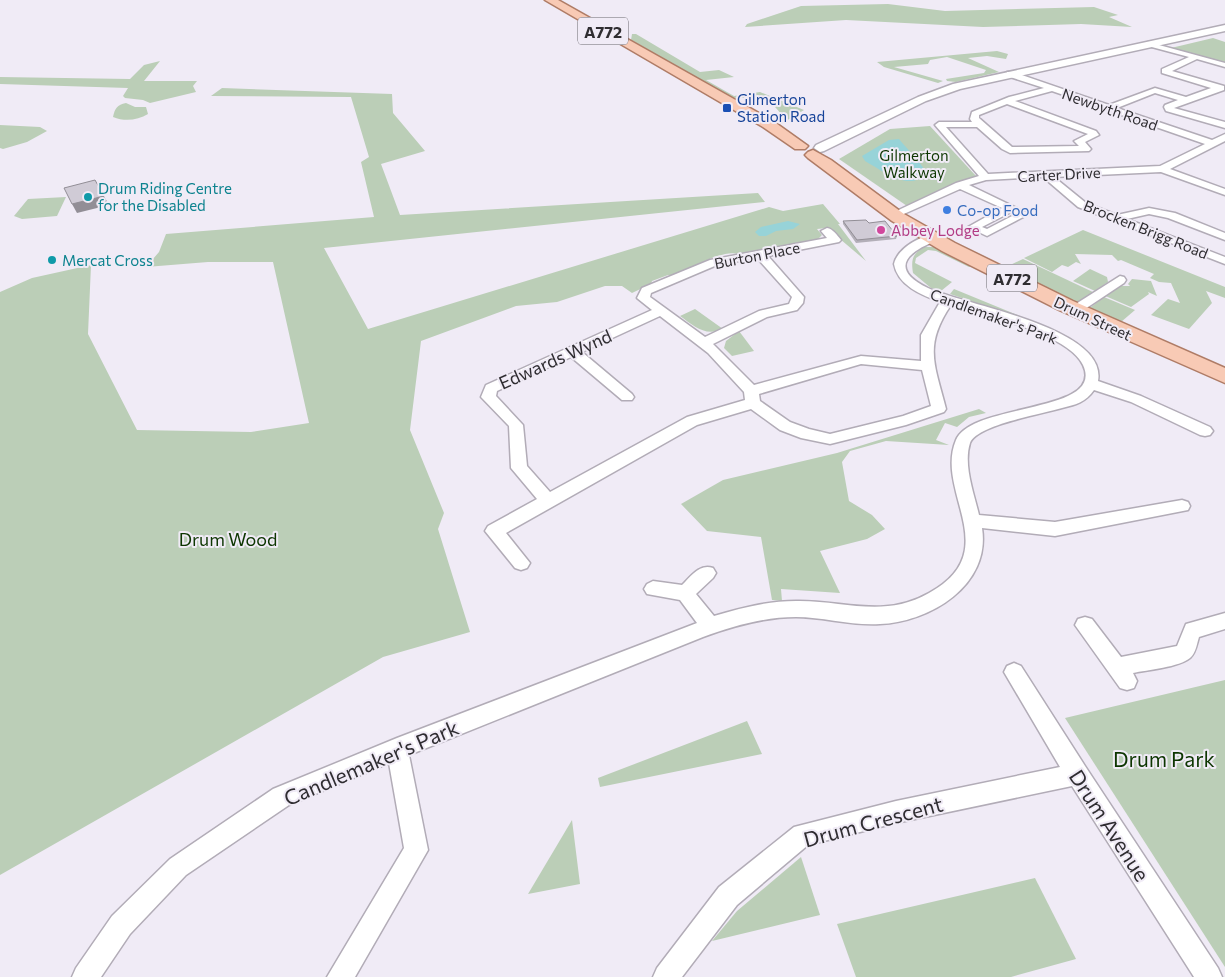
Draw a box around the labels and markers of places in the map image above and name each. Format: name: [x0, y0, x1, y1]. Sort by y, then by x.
place label: Gilmerton Station Road: [737, 90, 825, 125]
marker: Gilmerton Station Road: [721, 102, 733, 114]
place label: Drum Riding Centre for the Disabled: [98, 179, 232, 214]
marker: Drum Riding Centre for the Disabled: [82, 191, 94, 203]
place label: Co-op Food: [957, 201, 1038, 219]
marker: Co-op Food: [941, 204, 953, 216]
place label: Abbey Lodge: [891, 221, 980, 239]
marker: Abbey Lodge: [875, 224, 887, 236]
place label: Mercat Cross: [62, 251, 153, 269]
marker: Mercat Cross: [46, 254, 58, 266]

